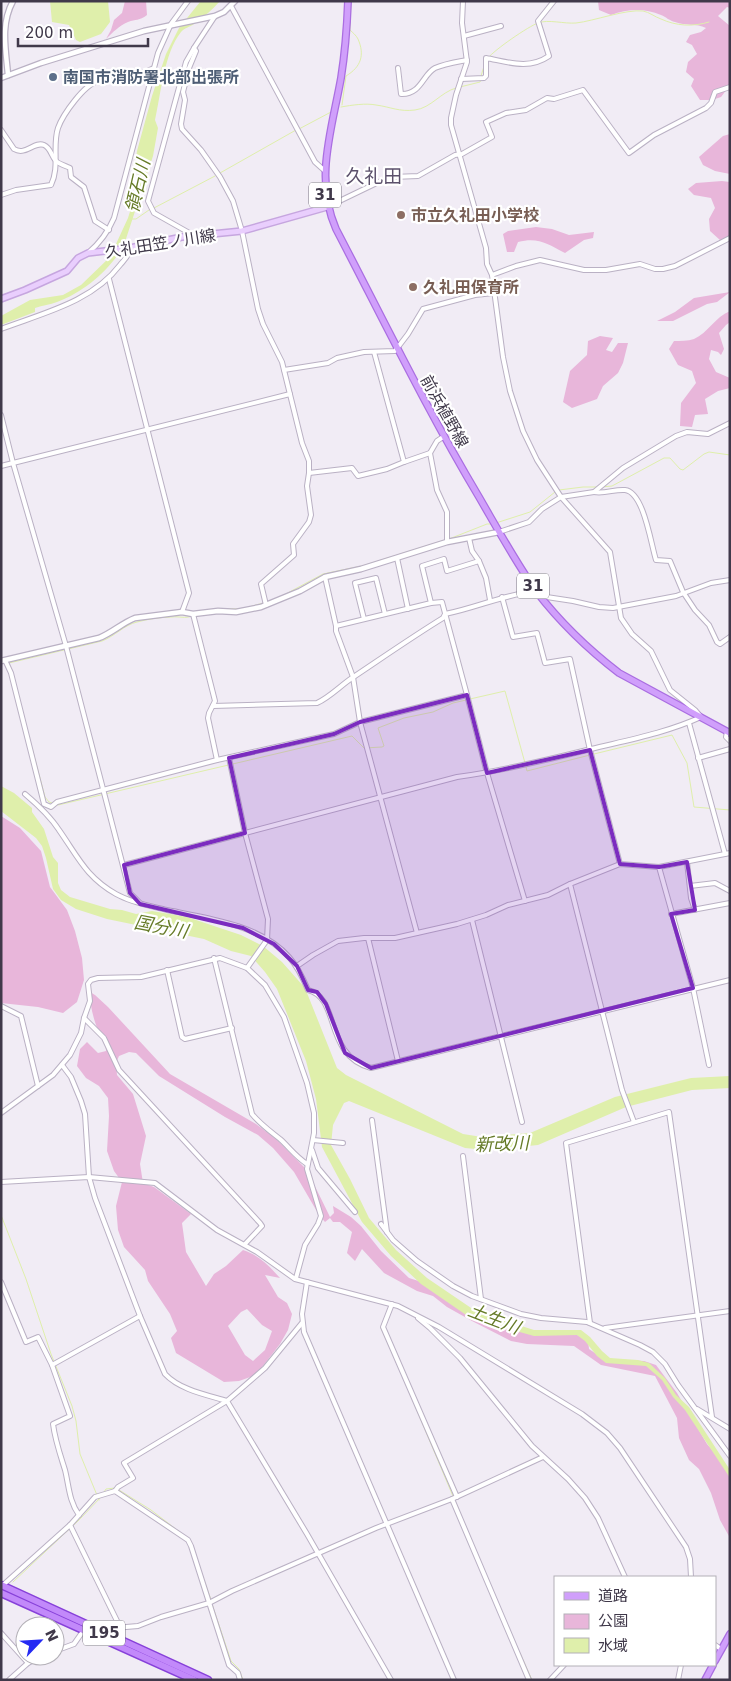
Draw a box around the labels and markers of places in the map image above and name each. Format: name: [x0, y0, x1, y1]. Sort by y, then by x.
place label: 南国市消防署北部出張所: [63, 68, 239, 87]
marker: 南国市消防署北部出張所: [47, 71, 59, 83]
place label: 市立久礼田小学校: [411, 206, 539, 225]
marker: 市立久礼田小学校: [395, 209, 407, 221]
place label: 久礼田保育所: [423, 278, 519, 297]
marker: 久礼田保育所: [407, 281, 419, 293]

